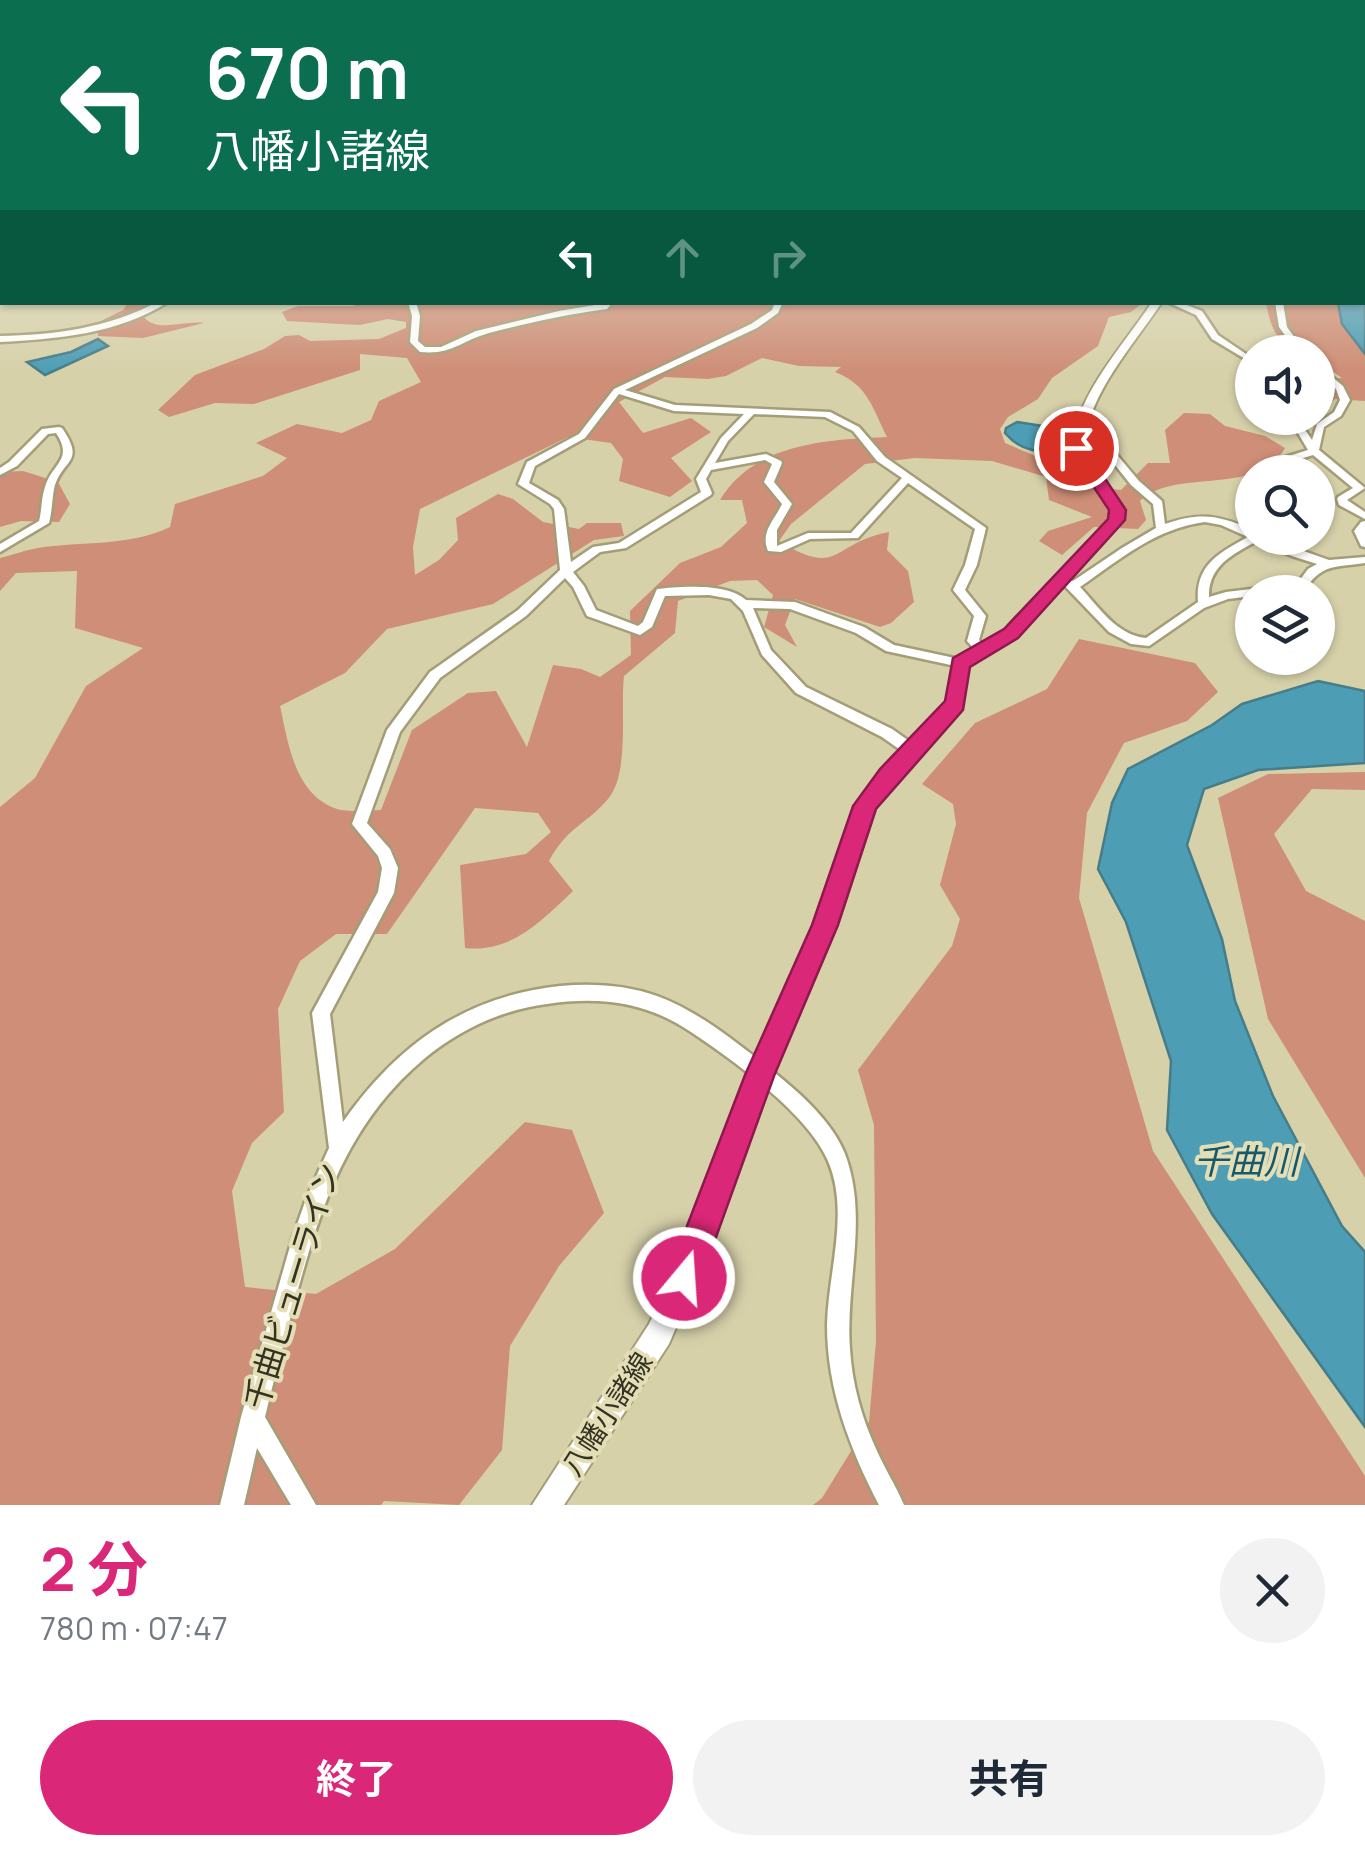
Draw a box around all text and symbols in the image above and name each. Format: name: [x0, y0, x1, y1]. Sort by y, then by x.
text: 670 m: [205, 24, 409, 120]
icon: left: [40, 40, 170, 170]
text: 八幡小諸線: [205, 119, 430, 181]
icon: left: [550, 230, 605, 285]
icon: ahead: [655, 230, 710, 285]
icon: right: [760, 230, 815, 285]
map controls: [1235, 335, 1335, 675]
button: sound: [1235, 335, 1335, 435]
pin: [1034, 406, 1119, 491]
icon: arrive: [1049, 421, 1104, 476]
button: search: [1235, 455, 1335, 555]
button: layers: [1235, 575, 1335, 675]
water label: 千曲川: [1193, 1137, 1302, 1185]
street label: 千曲ビューライン: [234, 1157, 351, 1415]
position arrow: [632, 1226, 736, 1330]
street label: 八幡小諸線: [552, 1344, 660, 1483]
text: 2 分: [40, 1527, 148, 1609]
button: close: [1220, 1538, 1325, 1643]
text: 780 m · 07:47: [40, 1606, 228, 1650]
button: 終了: [40, 1720, 673, 1835]
button: 共有: [693, 1720, 1325, 1835]

